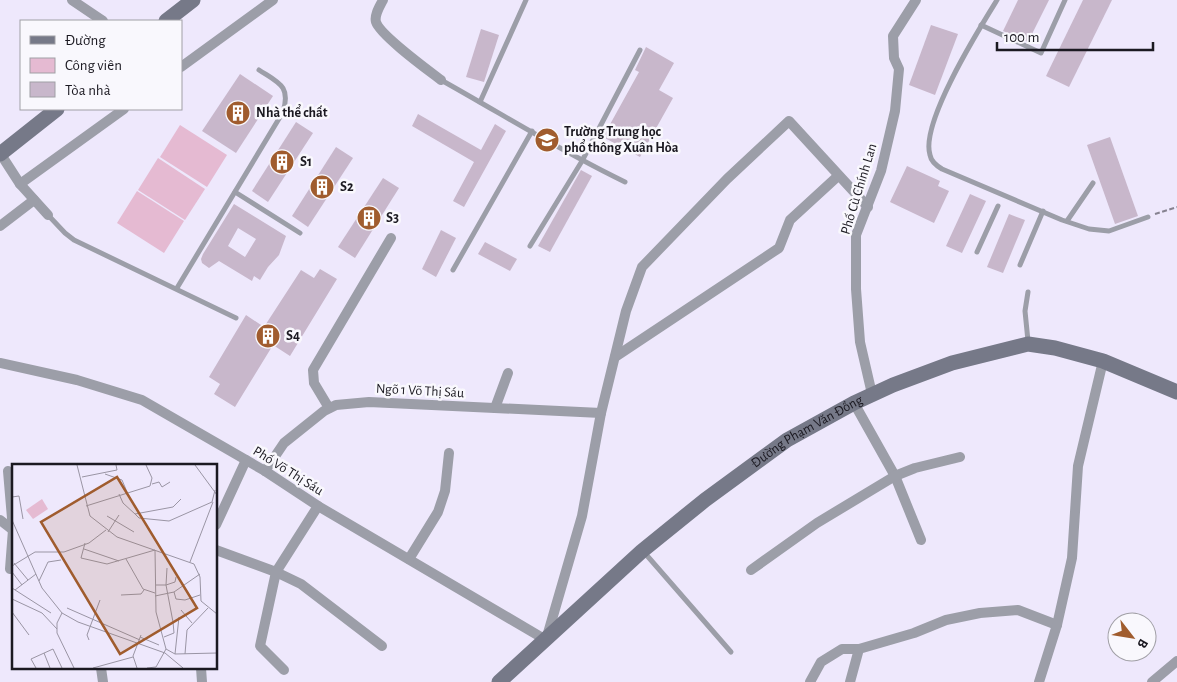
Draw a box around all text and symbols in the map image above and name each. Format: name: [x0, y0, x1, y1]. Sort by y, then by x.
legend: [20, 20, 182, 110]
scale bar: [997, 20, 1153, 52]
text: 100 m: [1004, 30, 1039, 45]
text: Đường: [65, 33, 106, 48]
text: Công viên: [65, 58, 122, 73]
text: Tòa nhà: [65, 83, 111, 98]
building icon: Nhà thể chất: [225, 100, 251, 126]
place label: Nhà thể chất: [256, 104, 328, 120]
place label: Trường Trung học phổ thông Xuân Hòa: [564, 125, 679, 155]
school or university icon: Trường Trung học phổ thông Xuân Hòa: [534, 127, 560, 153]
street label: Phố Cù Chính Lan: [838, 142, 879, 236]
building icon: S1: [269, 149, 295, 175]
place label: S1: [300, 155, 312, 169]
building icon: S2: [309, 174, 335, 200]
place label: S2: [340, 180, 354, 194]
building icon: S3: [356, 205, 382, 231]
place label: S3: [386, 211, 399, 225]
building icon: S4: [255, 323, 281, 349]
place label: S4: [286, 329, 300, 343]
street label: Ngõ 1 Võ Thị Sáu: [375, 382, 465, 400]
street label: Đường Phạm Văn Đồng: [749, 393, 865, 471]
street label: Phố Võ Thị Sáu: [250, 443, 326, 498]
inset map: [12, 464, 218, 670]
north arrow: [1107, 612, 1157, 662]
text: B: [1134, 636, 1150, 650]

